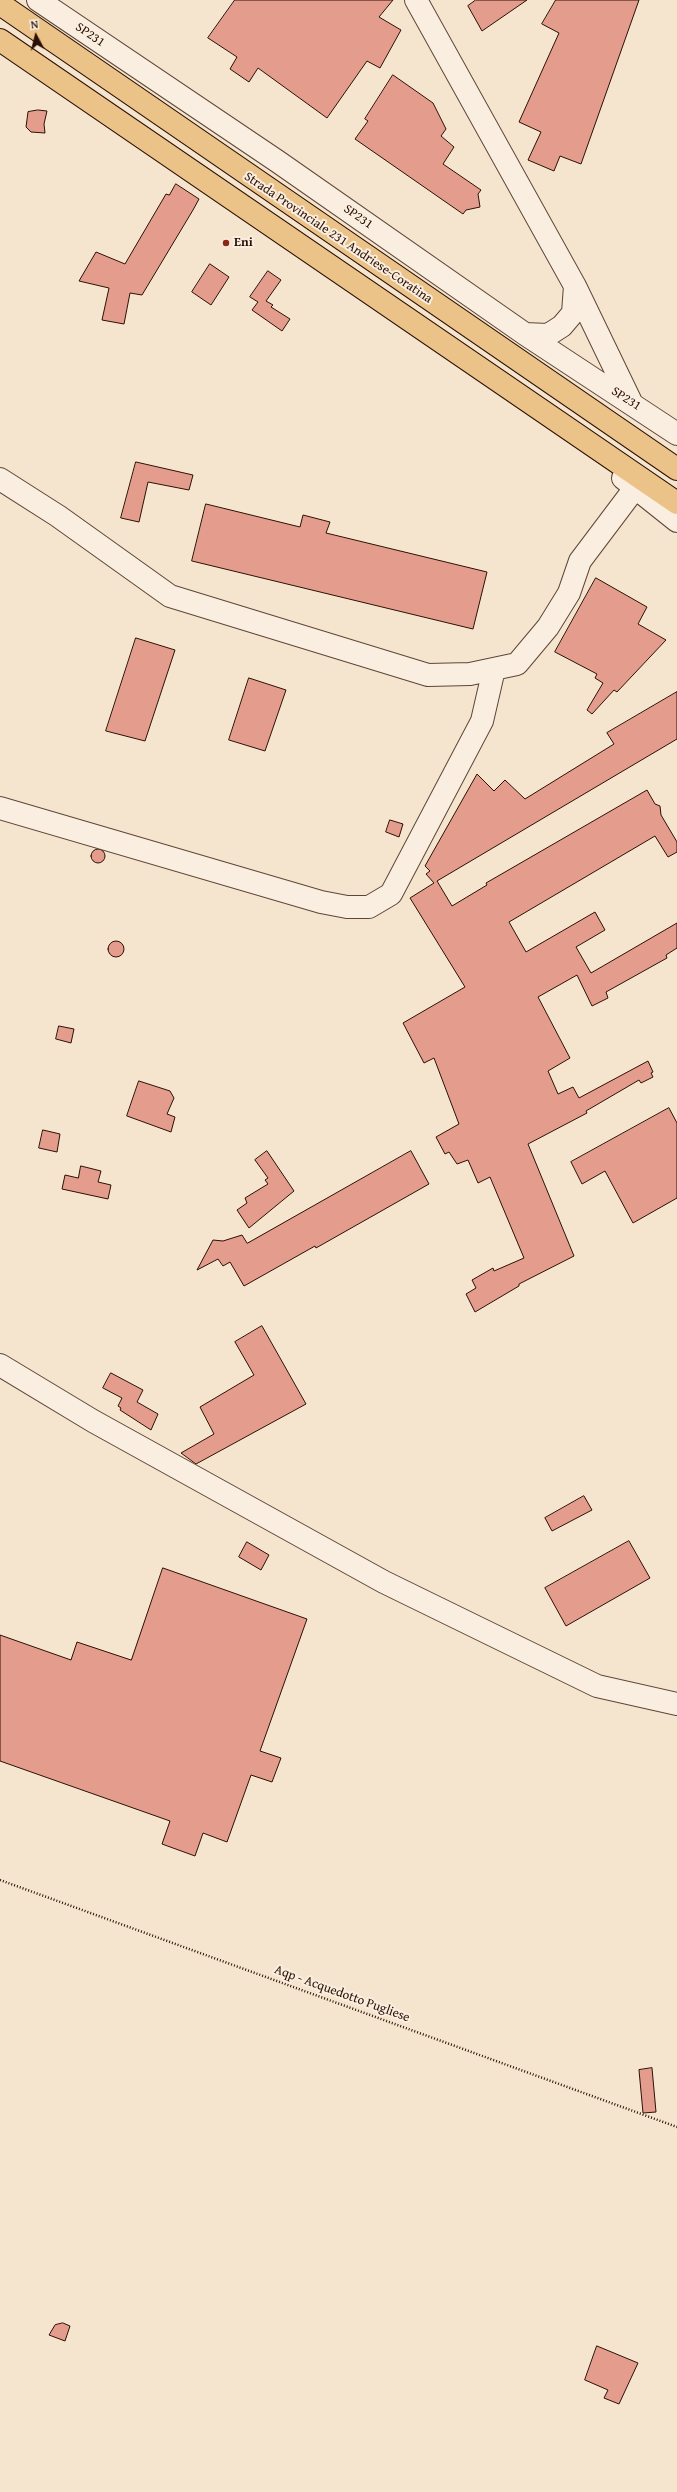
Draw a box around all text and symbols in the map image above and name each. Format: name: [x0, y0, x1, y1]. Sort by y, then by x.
north arrow: [16, 16, 56, 56]
text: N: [30, 16, 39, 32]
street label: SP231: [72, 20, 108, 50]
street label: Strada Provinciale 231 Andriese-Coratina: [241, 169, 435, 307]
street label: SP231: [340, 201, 376, 233]
place label: Eni: [234, 235, 253, 251]
marker: Eni: [221, 238, 231, 248]
street label: SP231: [608, 384, 644, 414]
street label: Aqp - Acquedotto Pugliese: [272, 1962, 412, 2026]

